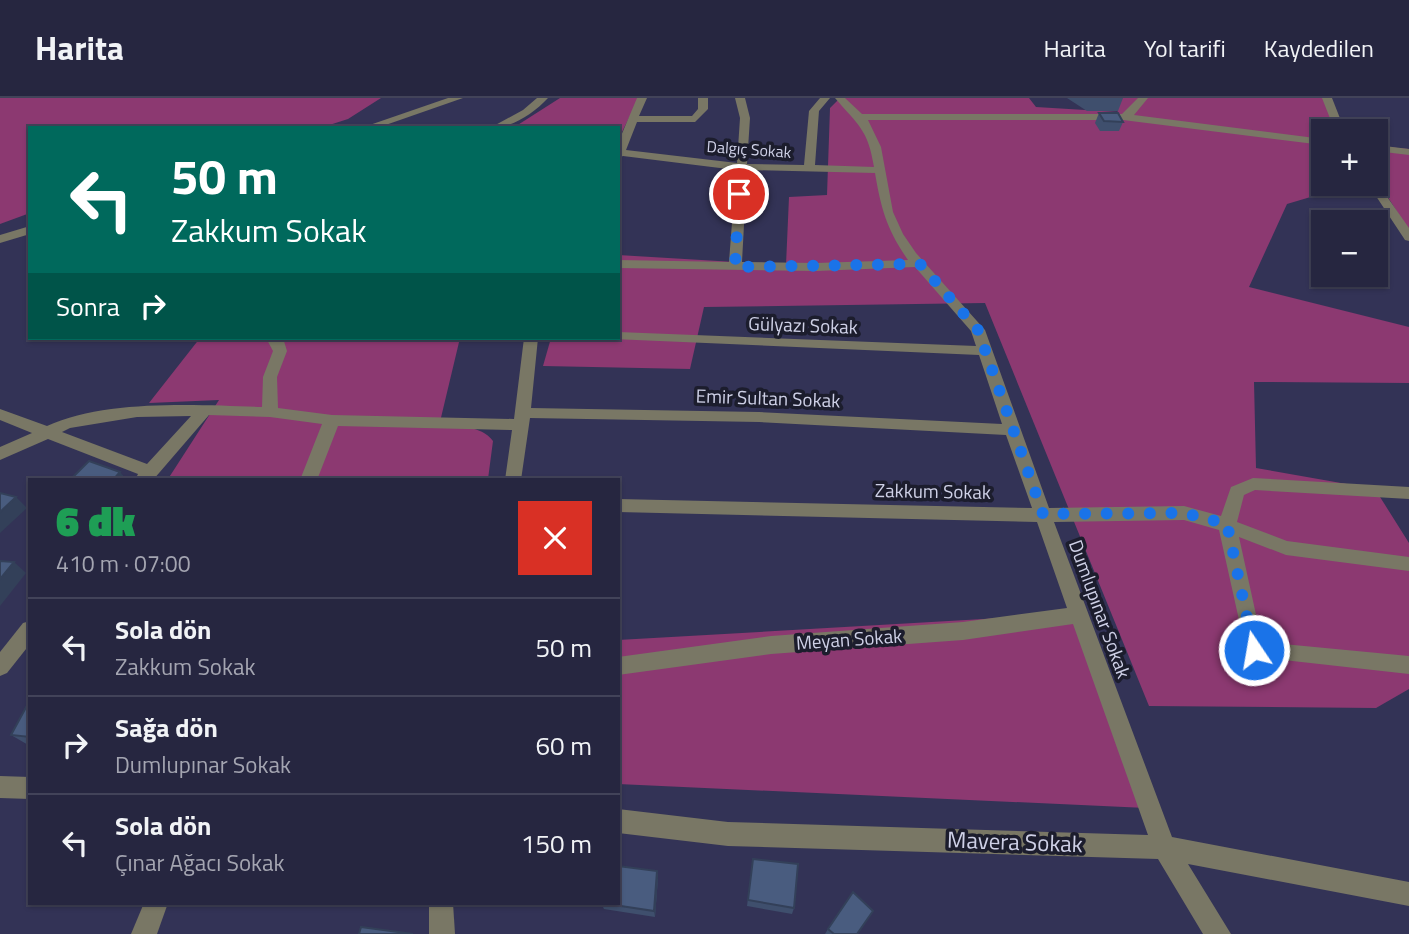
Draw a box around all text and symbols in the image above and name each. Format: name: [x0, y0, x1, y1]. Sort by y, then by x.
text: Harita: [35, 23, 124, 73]
text: Harita: [1044, 30, 1106, 66]
text: Yol tarifi: [1144, 30, 1226, 66]
text: Kaydedilen: [1264, 30, 1374, 66]
map controls: [1311, 119, 1388, 287]
button: +: [1311, 119, 1388, 196]
street label: Dalgıç Sokak: [706, 134, 792, 164]
text: 50 m: [171, 138, 278, 213]
icon: left: [56, 154, 147, 245]
pin: [709, 164, 769, 224]
icon: arrive: [720, 175, 758, 213]
text: Zakkum Sokak: [171, 206, 366, 254]
button: −: [1311, 210, 1388, 287]
text: Sonra: [56, 287, 120, 326]
icon: right: [134, 287, 172, 325]
street label: Gülyazı Sokak: [748, 308, 858, 341]
street label: Emir Sultan Sokak: [695, 380, 841, 415]
street label: Zakkum Sokak: [875, 475, 991, 506]
text: 6 dk: [56, 488, 135, 552]
button: close: [518, 501, 592, 575]
street label: Dumlupınar Sokak: [1062, 536, 1139, 682]
text: 410 m · 07:00: [56, 546, 191, 581]
text: Sola dön: [115, 610, 212, 649]
position arrow: [1217, 613, 1291, 687]
street label: Meyan Sokak: [795, 620, 903, 657]
icon: left: [56, 628, 94, 666]
text: 50 m: [535, 628, 592, 667]
text: Zakkum Sokak: [115, 649, 255, 684]
text: Sağa dön: [115, 708, 218, 747]
icon: right: [56, 726, 94, 764]
text: 60 m: [535, 726, 592, 765]
text: Dumlupınar Sokak: [115, 747, 291, 782]
text: Sola dön: [115, 806, 212, 845]
street label: Mavera Sokak: [947, 822, 1084, 861]
icon: left: [56, 824, 94, 862]
text: 150 m: [521, 824, 592, 863]
text: Çınar Ağacı Sokak: [115, 845, 285, 880]

